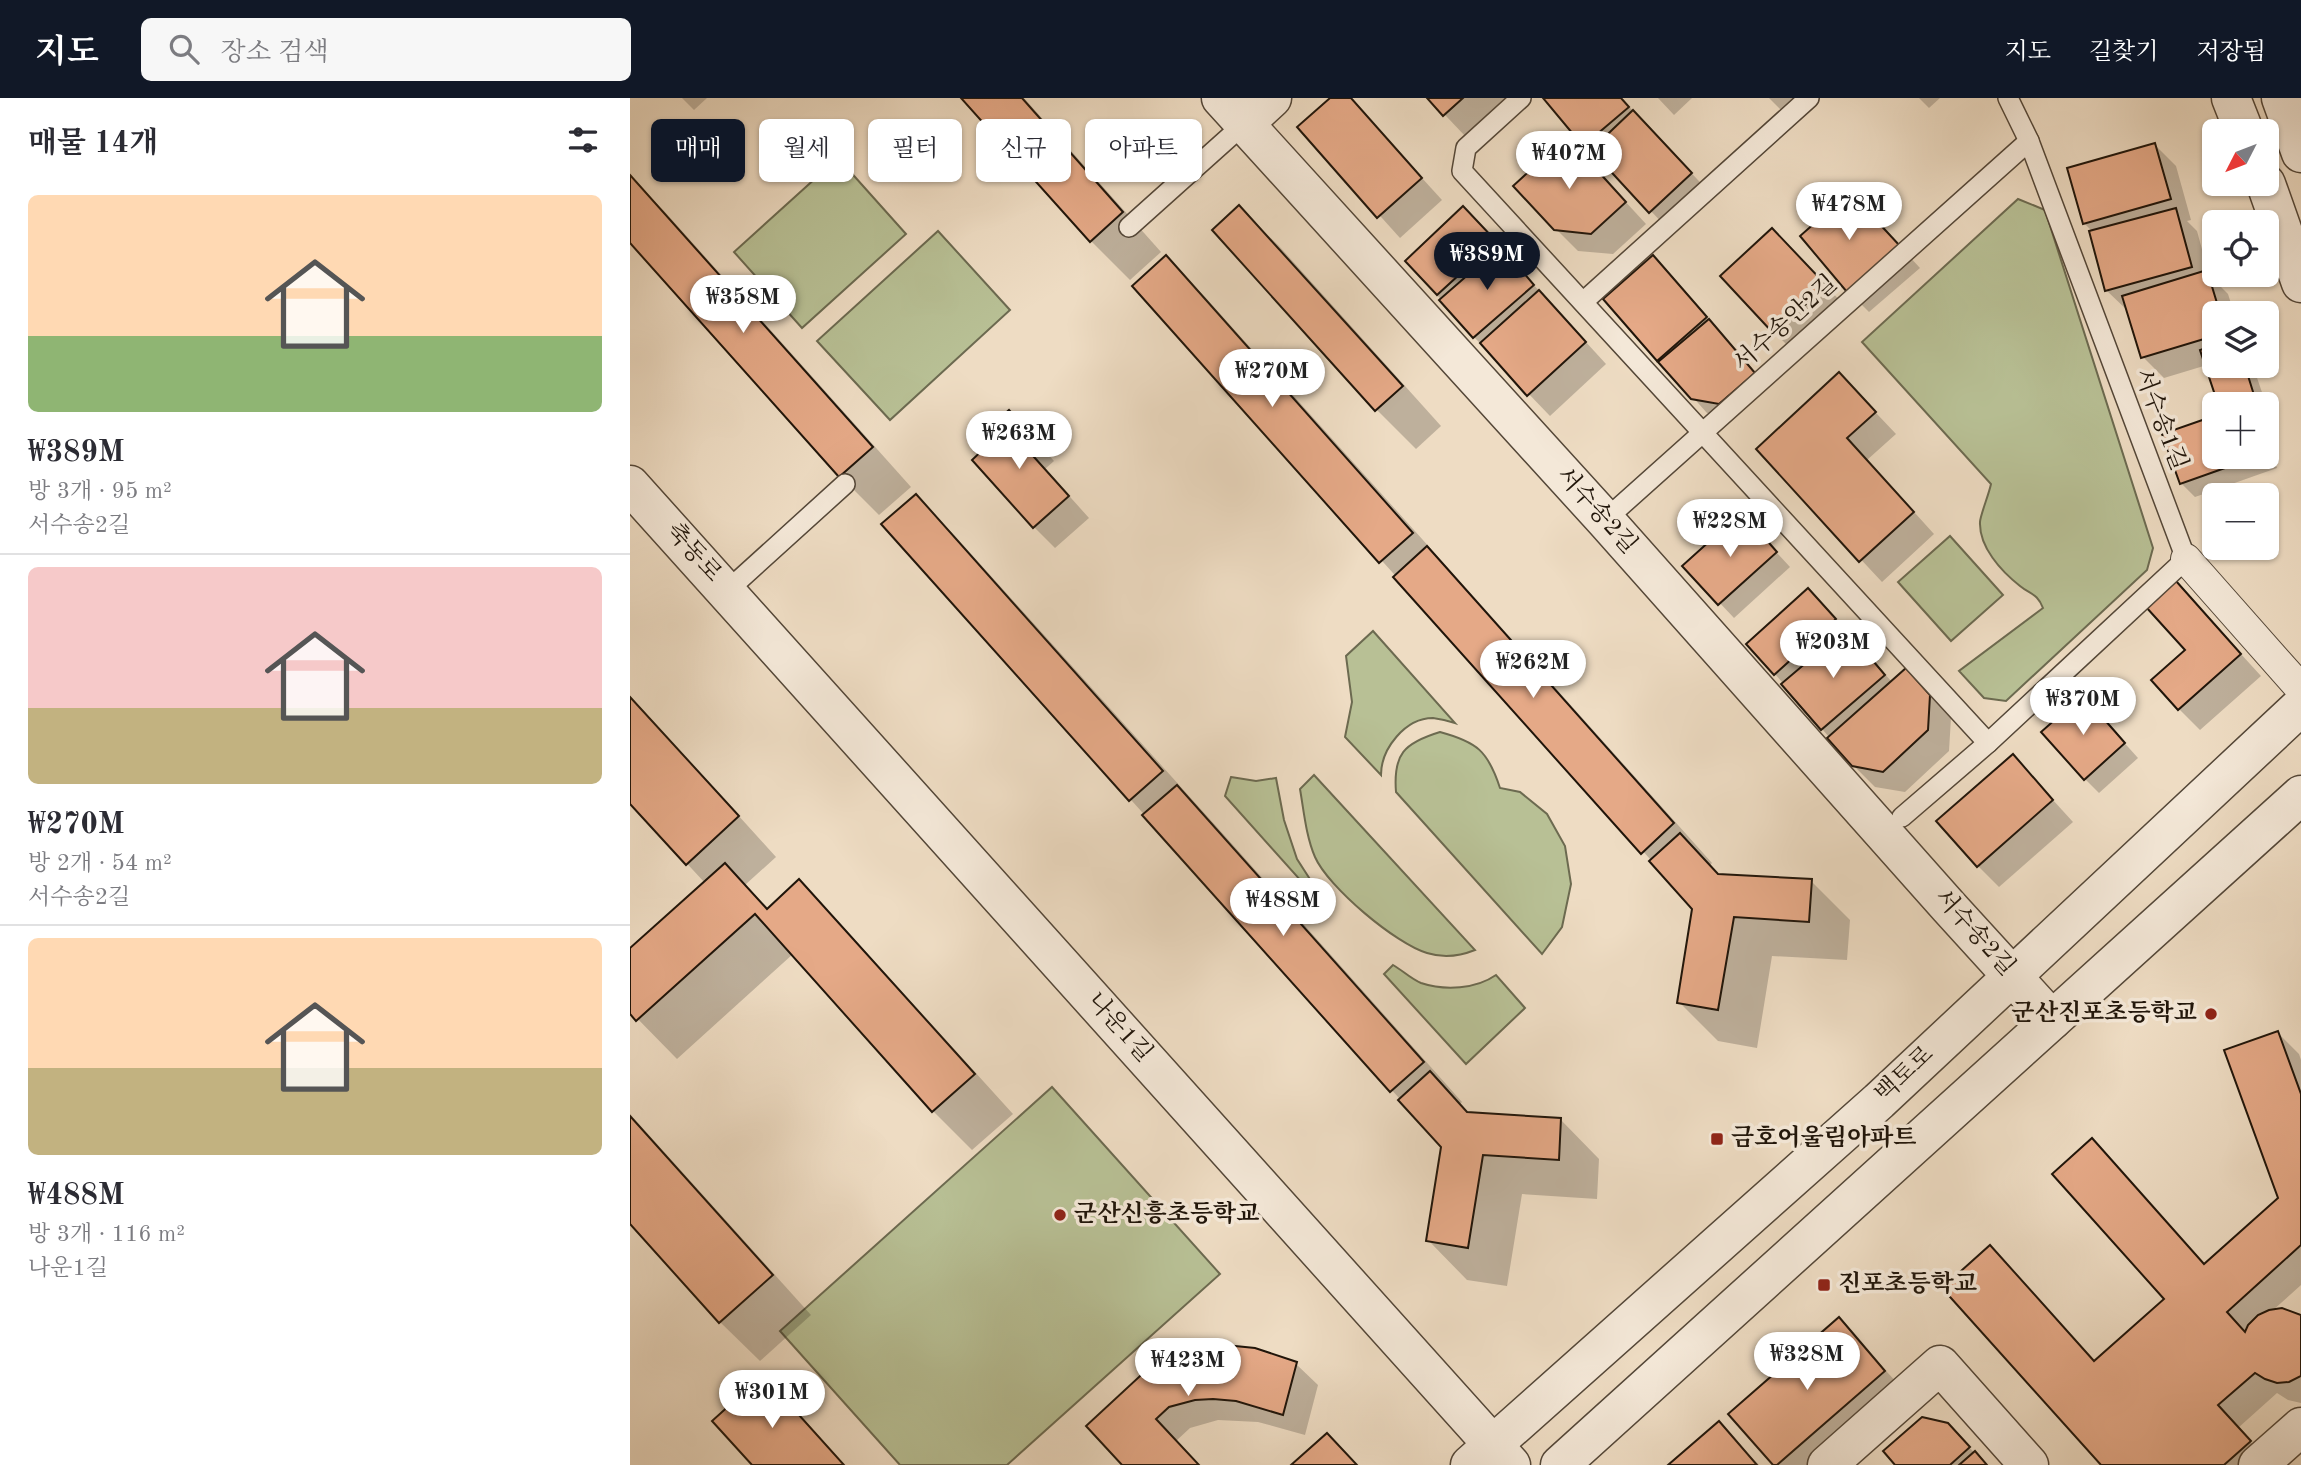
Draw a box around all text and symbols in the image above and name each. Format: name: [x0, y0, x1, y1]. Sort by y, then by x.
search box: [141, 18, 631, 81]
icon: search: [165, 30, 203, 68]
text: 지도: [35, 37, 99, 70]
text: 장소 검색: [221, 40, 329, 66]
text: 지도: [2005, 41, 2051, 65]
text: 길찾기: [2089, 41, 2158, 65]
text: 저장됨: [2196, 41, 2266, 65]
chip: 매매: [651, 119, 745, 182]
chip: 월세: [759, 119, 854, 182]
chip: 필터: [868, 119, 962, 182]
chip: 신규: [976, 119, 1071, 182]
chip: 아파트: [1085, 119, 1202, 182]
north arrow: [2202, 119, 2278, 196]
map controls: [2202, 119, 2279, 560]
icon: filters: [564, 121, 602, 159]
text: 매물 14개: [28, 129, 158, 159]
pin: ₩407M: [1520, 132, 1618, 191]
text: ₩407M: [1532, 142, 1606, 165]
pin: ₩478M: [1800, 183, 1898, 242]
text: ₩478M: [1812, 193, 1886, 216]
button: locate: [2202, 210, 2279, 287]
pin: ₩389M: [1438, 232, 1536, 292]
icon: home: [252, 241, 378, 367]
text: ₩389M: [1450, 243, 1524, 266]
street label: 서수송안2길: [1728, 269, 1842, 376]
pin: ₩358M: [694, 275, 792, 335]
text: ₩358M: [706, 286, 780, 309]
button: layers: [2202, 301, 2279, 378]
pin: ₩270M: [1223, 350, 1321, 409]
text: ₩270M: [1235, 360, 1309, 383]
street label: 서수송1길: [2130, 365, 2193, 474]
button: +: [2202, 392, 2279, 469]
pin: ₩263M: [970, 412, 1068, 471]
text: ₩263M: [982, 422, 1056, 445]
text: ₩389M: [28, 438, 125, 468]
street label: 서수송2길: [1551, 461, 1643, 559]
text: 방 3개 · 95 m²: [28, 480, 172, 503]
button: −: [2202, 483, 2279, 560]
pin: ₩228M: [1681, 500, 1779, 559]
text: ₩228M: [1693, 510, 1767, 533]
text: 서수송2길: [28, 514, 130, 537]
street label: 축동로: [661, 517, 727, 587]
icon: home: [252, 613, 378, 739]
pin: ₩203M: [1784, 620, 1882, 680]
text: ₩203M: [1796, 631, 1870, 654]
pin: ₩262M: [1484, 640, 1582, 700]
text: ₩262M: [1496, 651, 1570, 674]
pin: ₩370M: [2034, 678, 2132, 737]
text: ₩370M: [2046, 688, 2120, 711]
text: ₩270M: [28, 810, 125, 840]
text: 방 2개 · 54 m²: [28, 852, 172, 875]
pin: ₩488M: [1234, 878, 1332, 938]
street label: 서수송2길: [1929, 883, 2021, 981]
text: 서수송2길: [28, 886, 130, 909]
text: ₩488M: [1246, 889, 1320, 912]
icon: home: [252, 984, 378, 1110]
street label: 나운1길: [1082, 988, 1157, 1067]
place label: 군산진포초등학교: [2012, 999, 2197, 1026]
marker: 군산진포초등학교: [2203, 1006, 2219, 1022]
street label: 백토로: [1870, 1041, 1939, 1107]
place label: 금호어울림아파트: [1731, 1124, 1916, 1151]
marker: 금호어울림아파트: [1709, 1131, 1725, 1147]
text: ₩488M: [28, 1181, 125, 1211]
place label: 군산신흥초등학교: [1074, 1200, 1259, 1227]
marker: 군산신흥초등학교: [1052, 1207, 1068, 1223]
text: 방 3개 · 116 m²: [28, 1223, 185, 1246]
text: 나운1길: [28, 1257, 108, 1280]
place label: 진포초등학교: [1838, 1270, 1977, 1297]
marker: 진포초등학교: [1816, 1277, 1832, 1293]
pin: ₩328M: [1758, 1332, 1856, 1392]
pin: ₩423M: [1139, 1338, 1237, 1398]
text: ₩328M: [1770, 1343, 1844, 1366]
text: ₩423M: [1151, 1349, 1225, 1372]
pin: ₩301M: [723, 1370, 821, 1430]
text: ₩301M: [735, 1381, 809, 1404]

